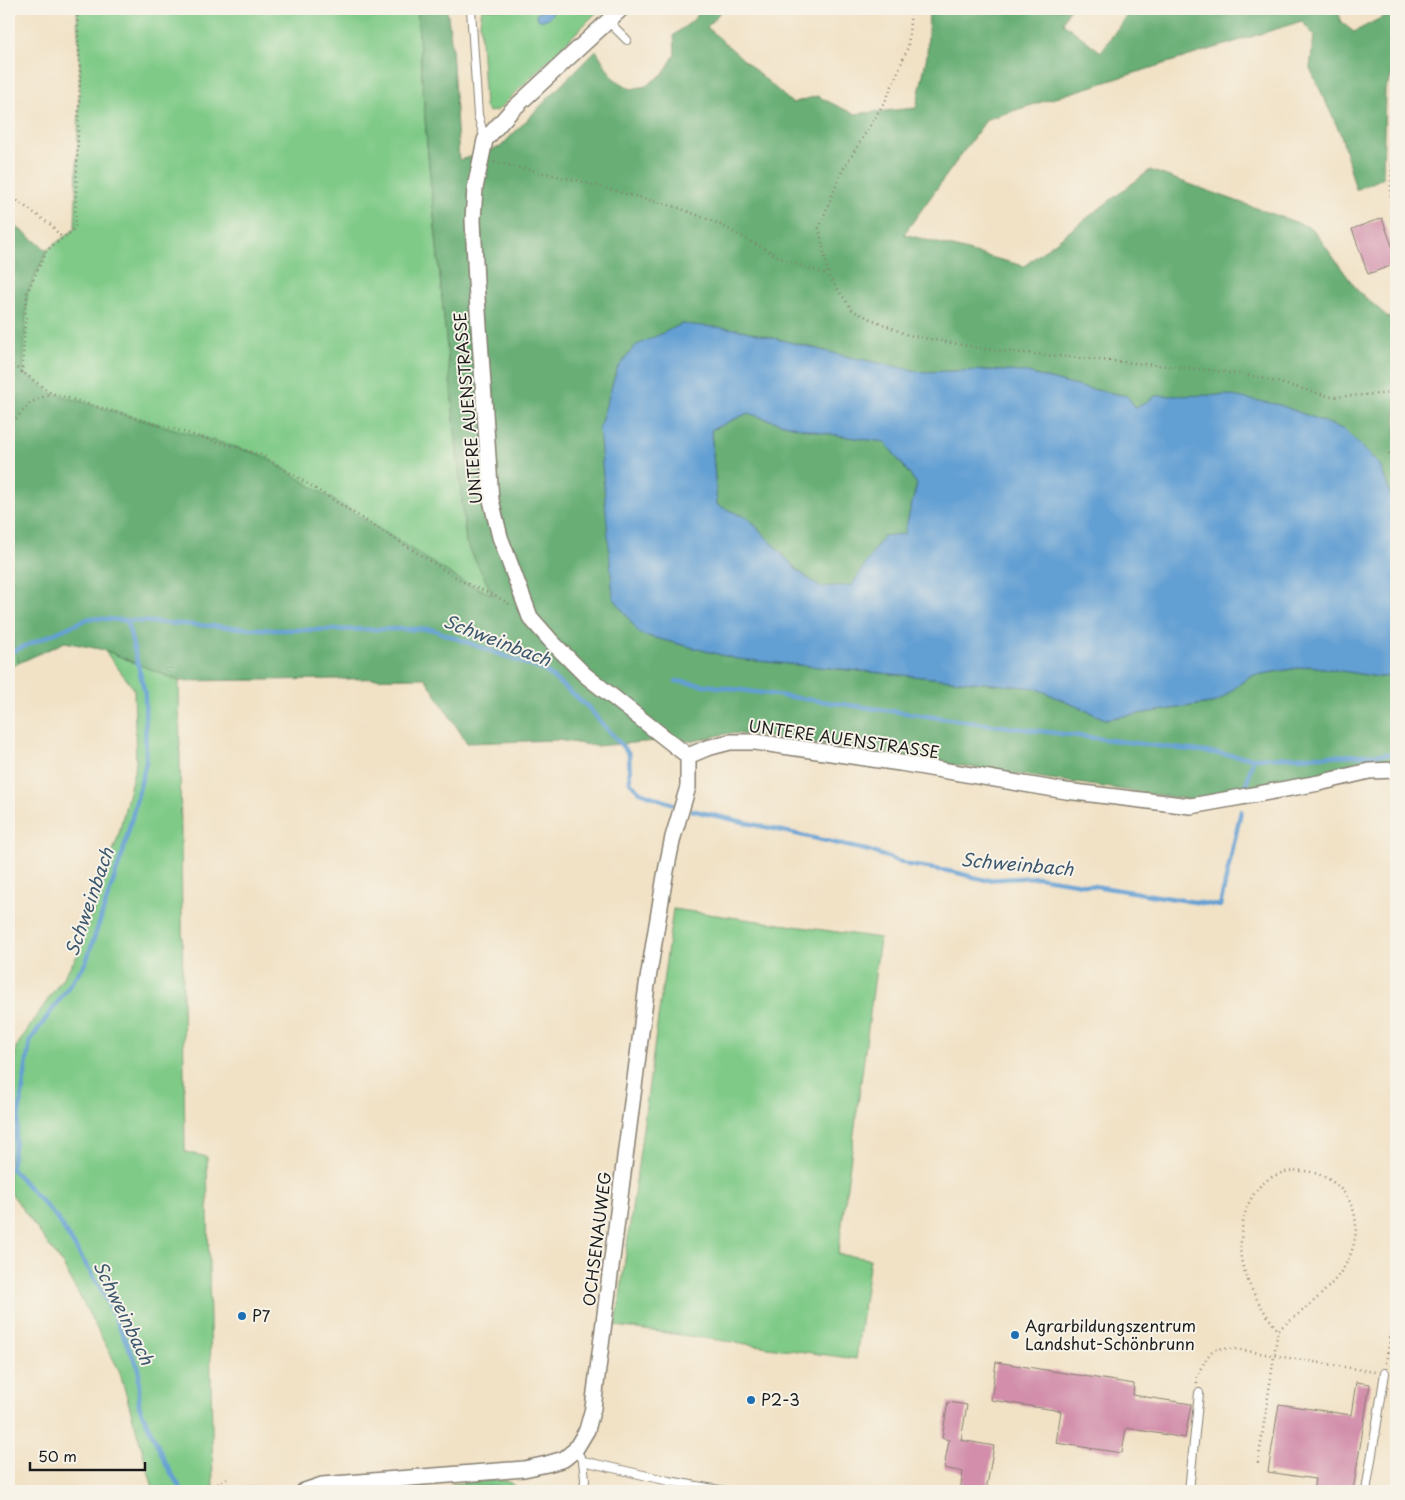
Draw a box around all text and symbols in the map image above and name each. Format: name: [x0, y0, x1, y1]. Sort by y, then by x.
street label: UNTERE AUENSTRASSE: [447, 311, 487, 505]
water label: Schweinbach: [440, 607, 556, 673]
street label: UNTERE AUENSTRASSE: [747, 713, 941, 763]
water label: Schweinbach: [57, 843, 120, 959]
water label: Schweinbach: [960, 845, 1075, 882]
street label: OCHSENAUWEG: [576, 1170, 616, 1308]
water label: Schweinbach: [87, 1256, 162, 1370]
place label: P7: [252, 1303, 271, 1327]
marker: P7: [236, 1310, 248, 1322]
place label: Agrarbildungszentrum Landshut-Schönbrunn: [1025, 1313, 1196, 1355]
marker: Agrarbildungszentrum Landshut-Schönbrunn: [1009, 1329, 1021, 1341]
place label: P2-3: [761, 1387, 800, 1411]
marker: P2-3: [745, 1394, 757, 1406]
scale bar: [30, 1440, 145, 1472]
text: 50 m: [38, 1444, 77, 1467]

